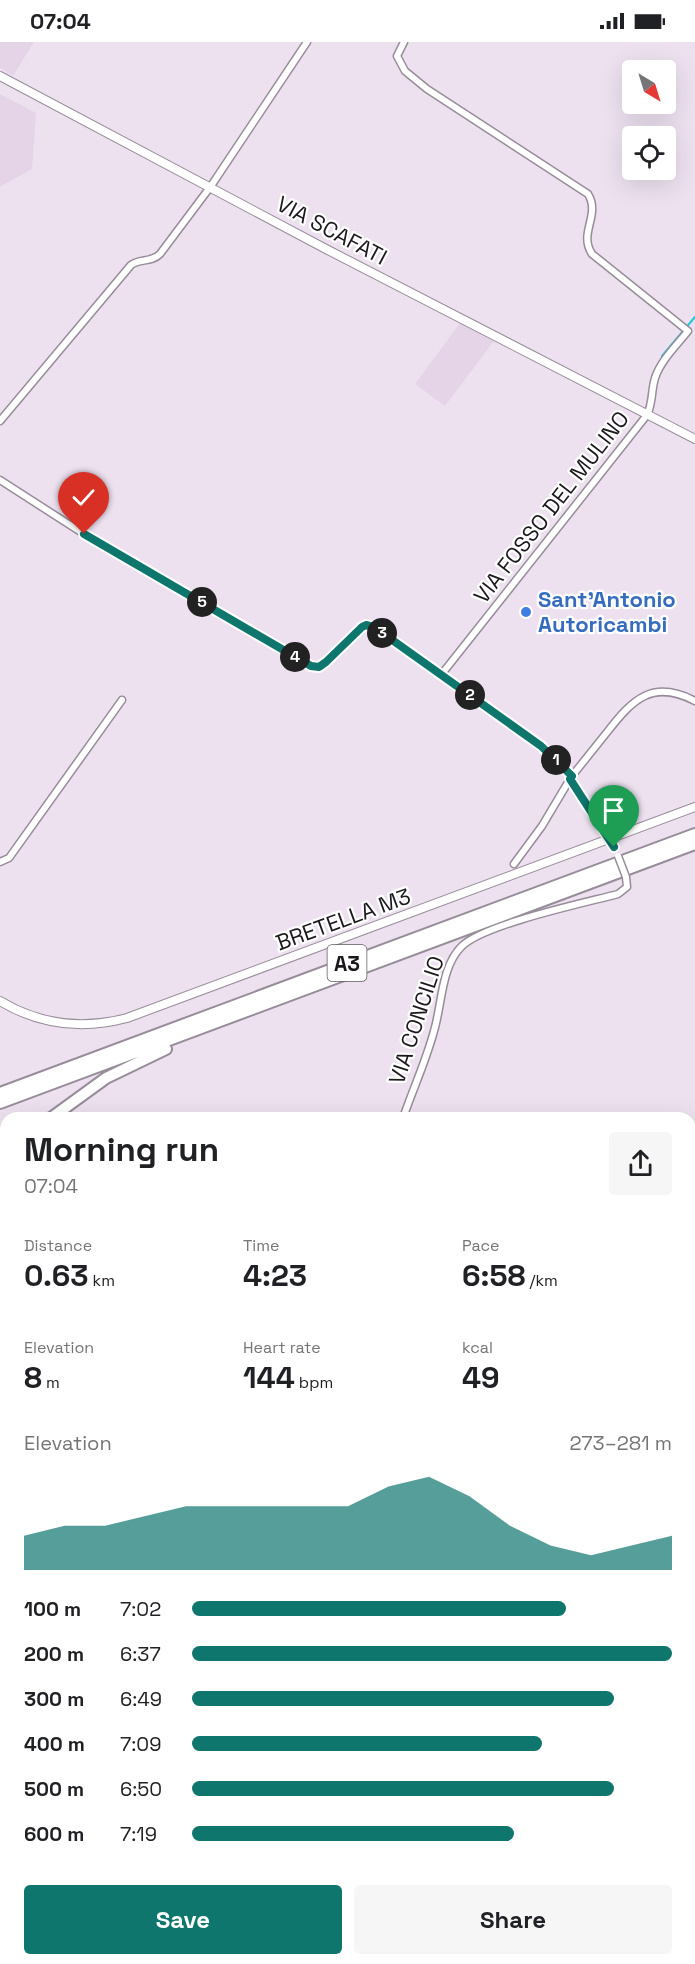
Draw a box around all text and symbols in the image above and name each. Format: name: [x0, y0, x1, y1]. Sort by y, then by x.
text: 07:04: [30, 7, 91, 35]
north arrow: [622, 60, 676, 114]
map controls: [622, 60, 676, 180]
button: locate: [622, 126, 676, 180]
street label: VIA SCAFATI: [272, 189, 392, 271]
street label: VIA FOSSO DEL MULINO: [467, 405, 635, 609]
pin: [58, 472, 109, 534]
icon: check: [67, 481, 100, 514]
place label: Sant'Antonio Autoricambi: [538, 585, 676, 638]
pin: 5: [187, 587, 217, 617]
text: 5: [197, 591, 207, 612]
marker: Sant'Antonio Autoricambi: [519, 605, 533, 619]
pin: 3: [367, 618, 397, 648]
text: 3: [377, 622, 387, 643]
pin: 4: [280, 642, 310, 672]
text: 4: [290, 646, 300, 667]
pin: 2: [455, 680, 485, 710]
text: 2: [465, 684, 475, 705]
pin: 1: [541, 745, 571, 775]
text: 1: [552, 749, 560, 770]
pin: [588, 785, 639, 847]
icon: arrive: [597, 794, 630, 827]
street label: BRETELLA M3: [272, 882, 414, 956]
road number: A3: [328, 945, 366, 981]
street label: VIA CONCILIO: [382, 952, 450, 1088]
text: Morning run: [24, 1129, 219, 1171]
button: share: [609, 1132, 672, 1195]
text: 07:04: [24, 1173, 78, 1199]
text: Distance: [24, 1235, 92, 1256]
text: Time: [243, 1235, 279, 1256]
text: Pace: [462, 1235, 499, 1256]
text: 0.63: [24, 1256, 89, 1295]
text: 4:23: [243, 1256, 307, 1295]
text: 6:58: [462, 1256, 525, 1295]
text: km: [89, 1270, 115, 1291]
text: /km: [525, 1270, 558, 1291]
text: Elevation: [24, 1337, 94, 1358]
text: Heart rate: [243, 1337, 321, 1358]
text: kcal: [462, 1337, 493, 1358]
text: 8: [24, 1358, 42, 1397]
text: 144: [243, 1358, 295, 1397]
text: 49: [462, 1358, 500, 1397]
text: m: [42, 1372, 60, 1393]
text: bpm: [295, 1372, 333, 1393]
text: Elevation: [24, 1430, 112, 1456]
text: 273–281 m: [569, 1430, 672, 1456]
text: 100 m: [24, 1596, 81, 1622]
text: 7:02: [120, 1596, 161, 1622]
text: 200 m: [24, 1641, 84, 1667]
text: 6:37: [120, 1641, 161, 1667]
text: 300 m: [24, 1686, 84, 1712]
text: 6:49: [120, 1686, 162, 1712]
text: 400 m: [24, 1731, 85, 1757]
text: 7:09: [120, 1731, 161, 1757]
text: 500 m: [24, 1776, 84, 1802]
text: 6:50: [120, 1776, 162, 1802]
text: 600 m: [24, 1821, 84, 1847]
text: 7:19: [120, 1821, 157, 1847]
button: Save: [24, 1885, 342, 1954]
button: Share: [354, 1885, 672, 1954]

